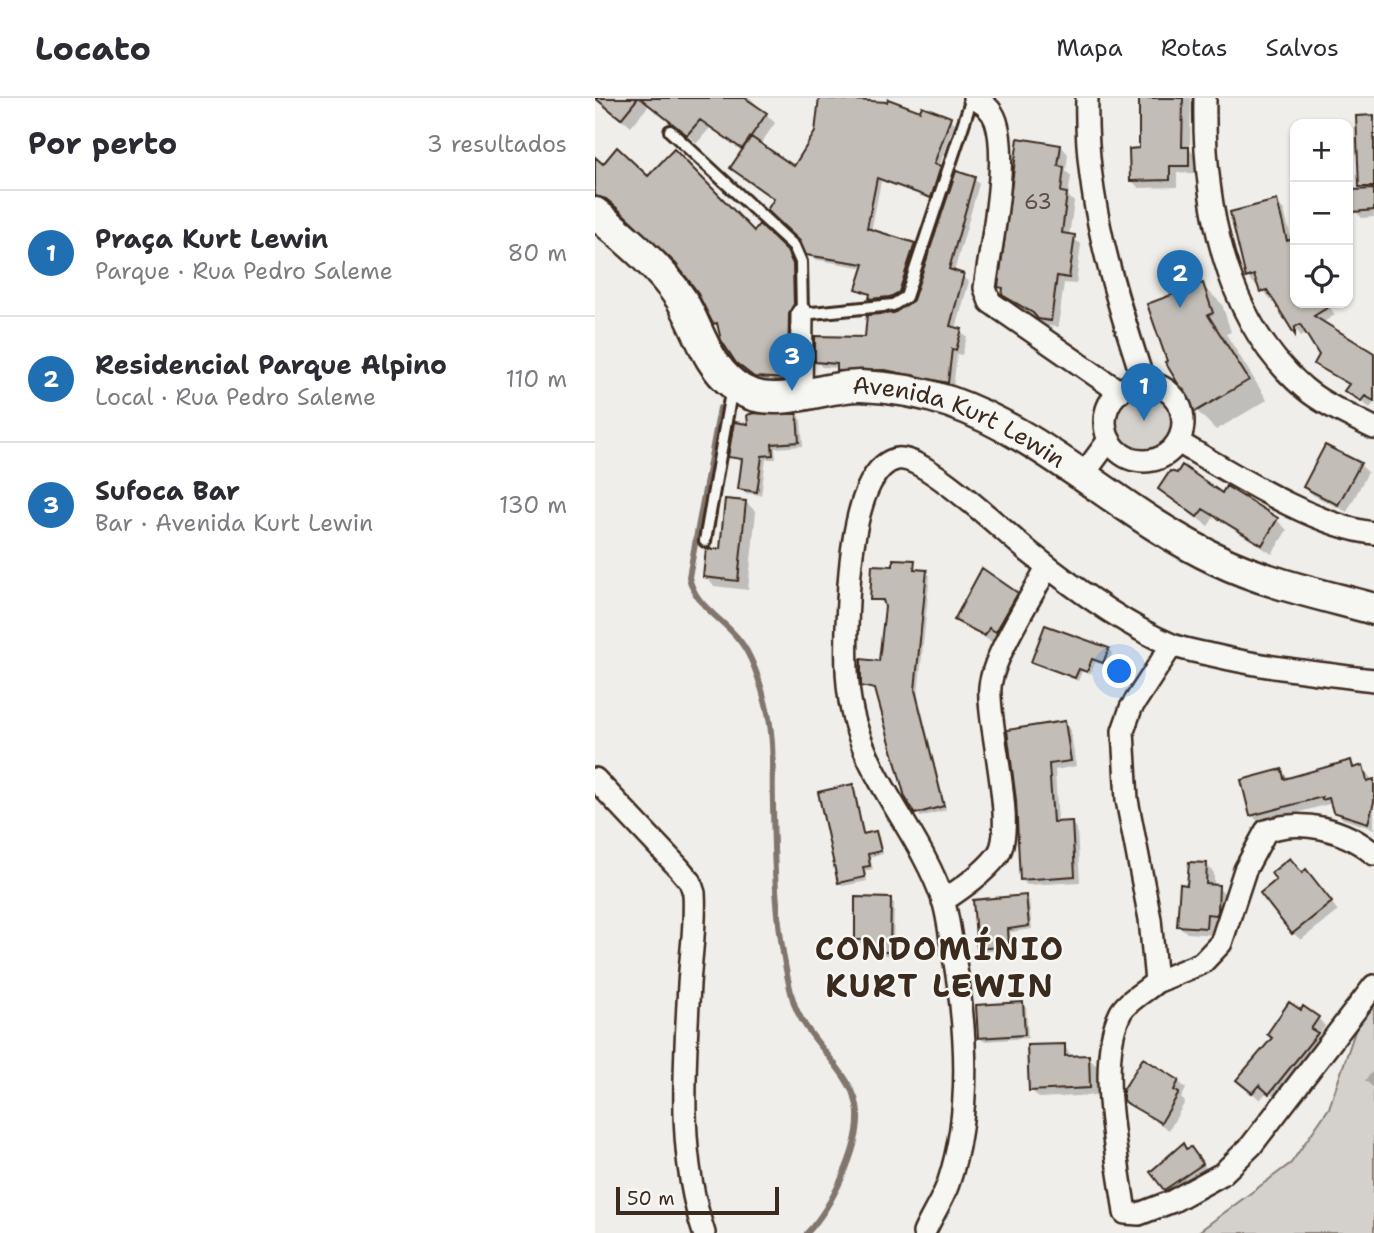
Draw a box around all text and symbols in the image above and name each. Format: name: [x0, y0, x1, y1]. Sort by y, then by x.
text: Locato: [35, 26, 151, 71]
text: Mapa: [1056, 32, 1123, 64]
text: Rotas: [1161, 32, 1228, 64]
text: Salvos: [1266, 32, 1339, 64]
map controls: [1290, 119, 1353, 308]
button: +: [1290, 119, 1353, 182]
text: Por perto: [28, 123, 177, 164]
text: 3 resultados: [427, 129, 567, 159]
button: −: [1290, 182, 1353, 245]
house number: 63: [1024, 188, 1052, 216]
text: Praça Kurt Lewin: [95, 221, 328, 256]
text: 1: [46, 238, 56, 268]
text: 80 m: [508, 238, 567, 268]
button: locate: [1290, 245, 1353, 308]
pin: 2: [1157, 250, 1203, 308]
text: Parque · Rua Pedro Saleme: [95, 256, 393, 286]
pin: 3: [769, 333, 815, 391]
text: Residencial Parque Alpino: [95, 347, 447, 382]
pin: 1: [1121, 363, 1167, 421]
text: 2: [43, 364, 59, 394]
text: 110 m: [505, 364, 567, 394]
street label: Avenida Kurt Lewin: [852, 370, 1072, 475]
text: Local · Rua Pedro Saleme: [95, 382, 376, 412]
text: Sufoca Bar: [95, 473, 240, 508]
text: 3: [43, 490, 59, 520]
text: 130 m: [499, 490, 567, 520]
text: Bar · Avenida Kurt Lewin: [95, 508, 373, 538]
your location: [1102, 654, 1136, 688]
district label: CONDOMÍNIO KURT LEWIN: [815, 926, 1065, 1007]
scale bar: [616, 1184, 779, 1216]
text: 50 m: [627, 1186, 675, 1211]

